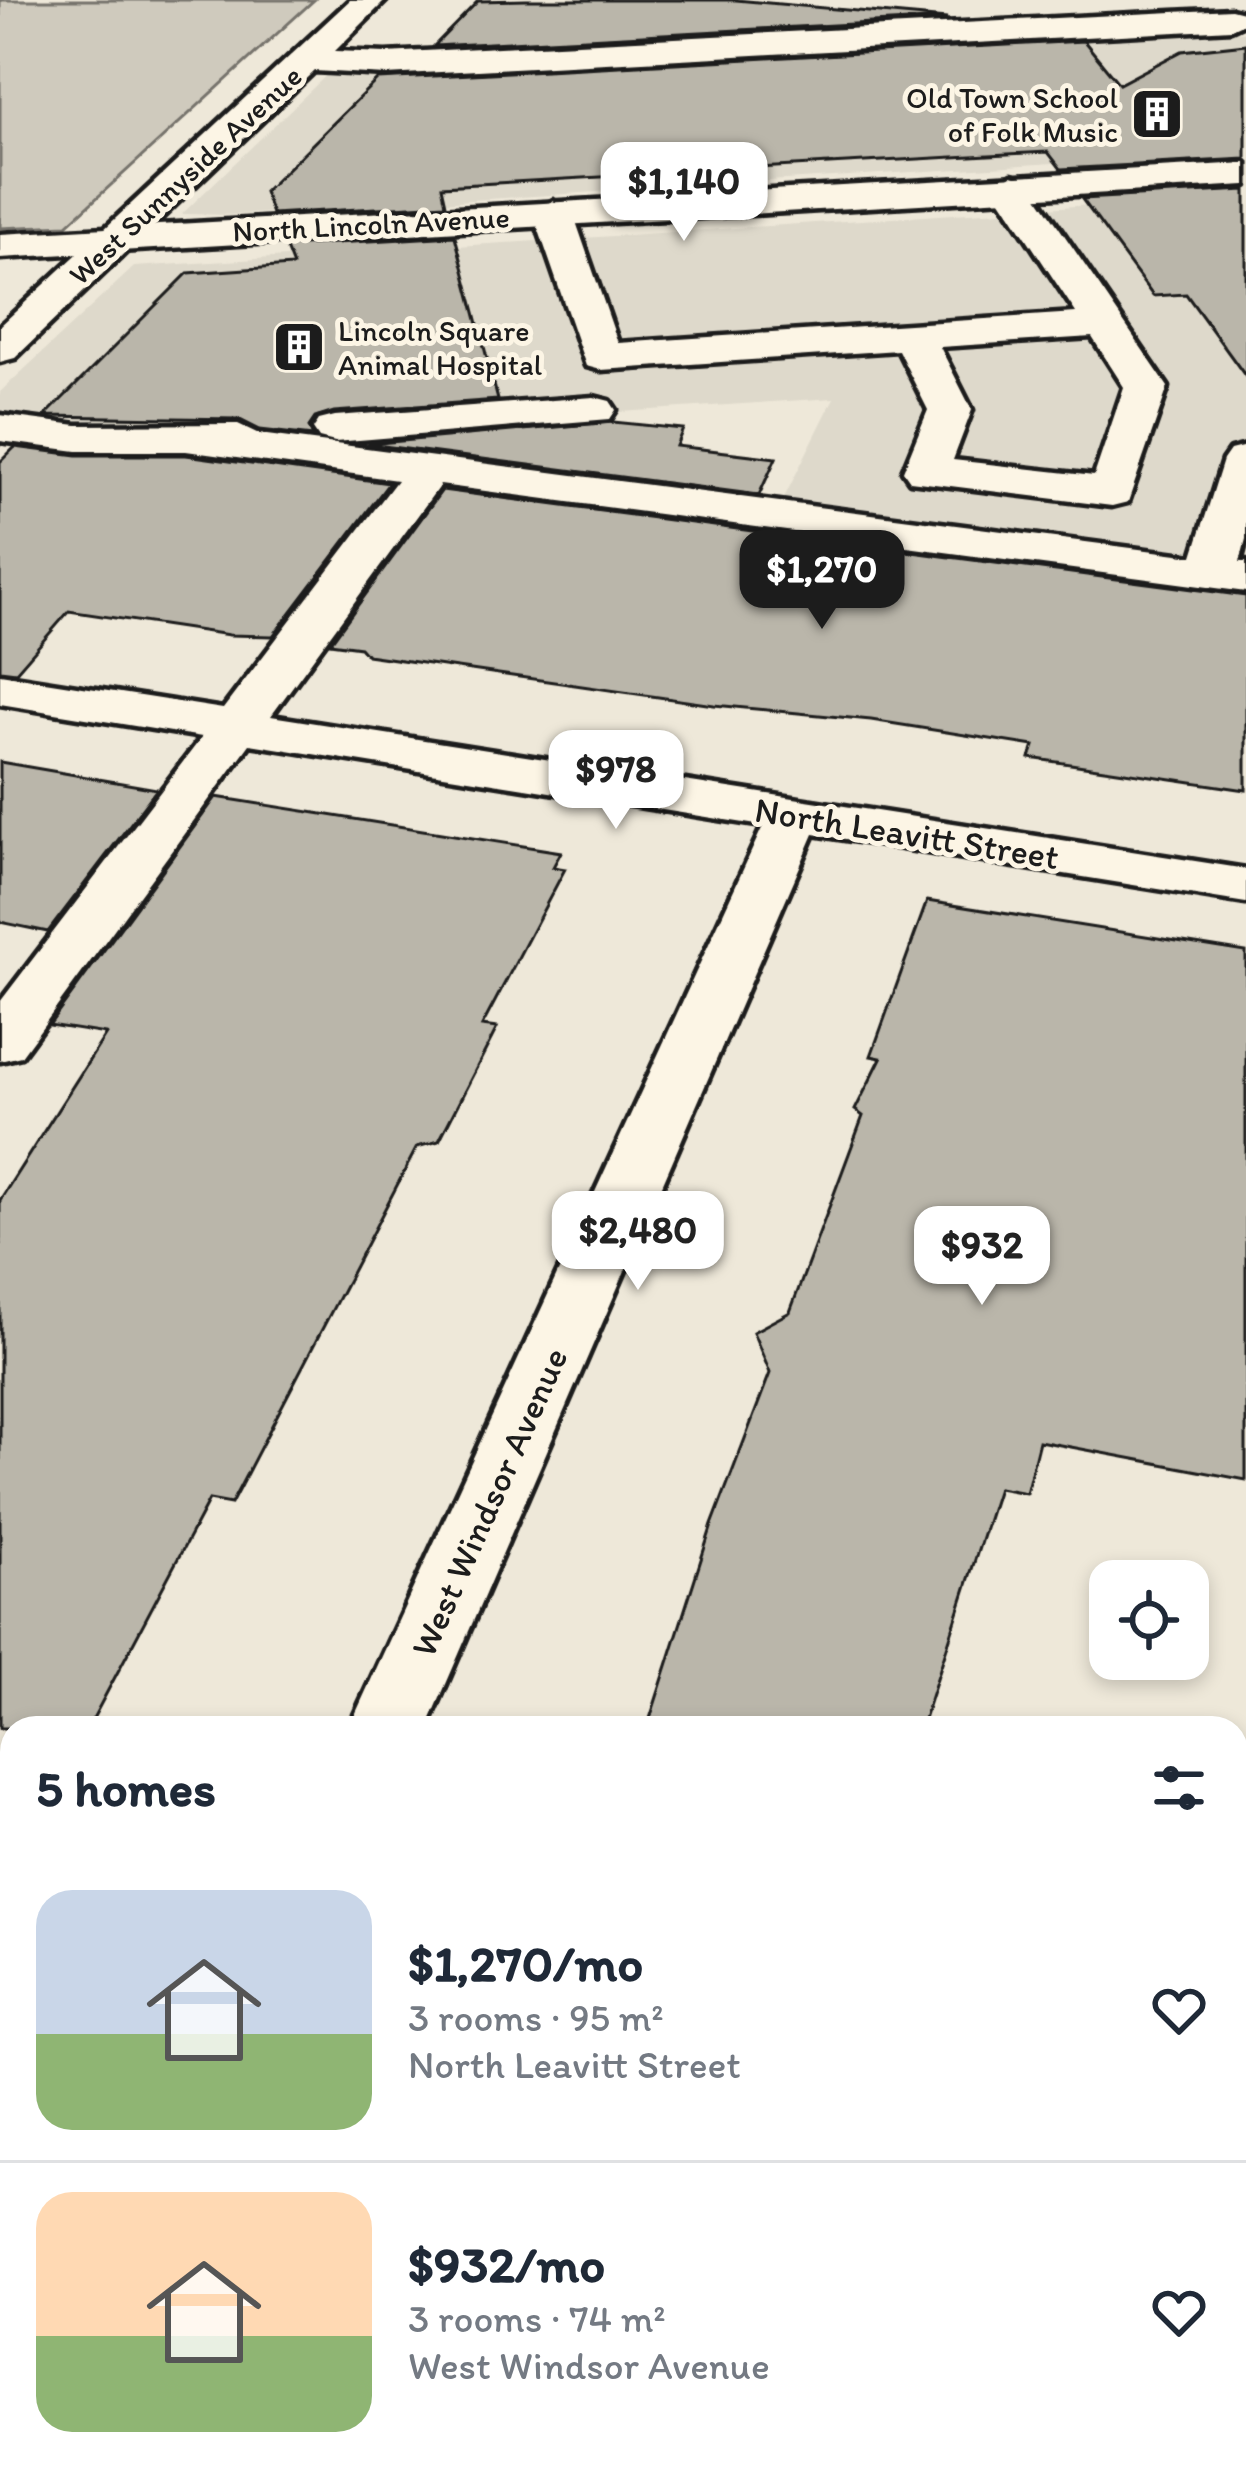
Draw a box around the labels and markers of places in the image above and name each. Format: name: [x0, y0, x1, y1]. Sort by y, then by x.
place label: Old Town School of Folk Music: [906, 79, 1119, 150]
building icon: Old Town School of Folk Music: [1129, 86, 1185, 142]
pin: $1,140: [586, 142, 782, 244]
place label: Lincoln Square Animal Hospital: [338, 312, 543, 383]
building icon: Lincoln Square Animal Hospital: [271, 319, 327, 375]
pin: $1,270: [724, 530, 920, 632]
pin: $978: [545, 730, 687, 832]
pin: $2,480: [540, 1191, 736, 1293]
pin: $932: [911, 1206, 1053, 1308]

